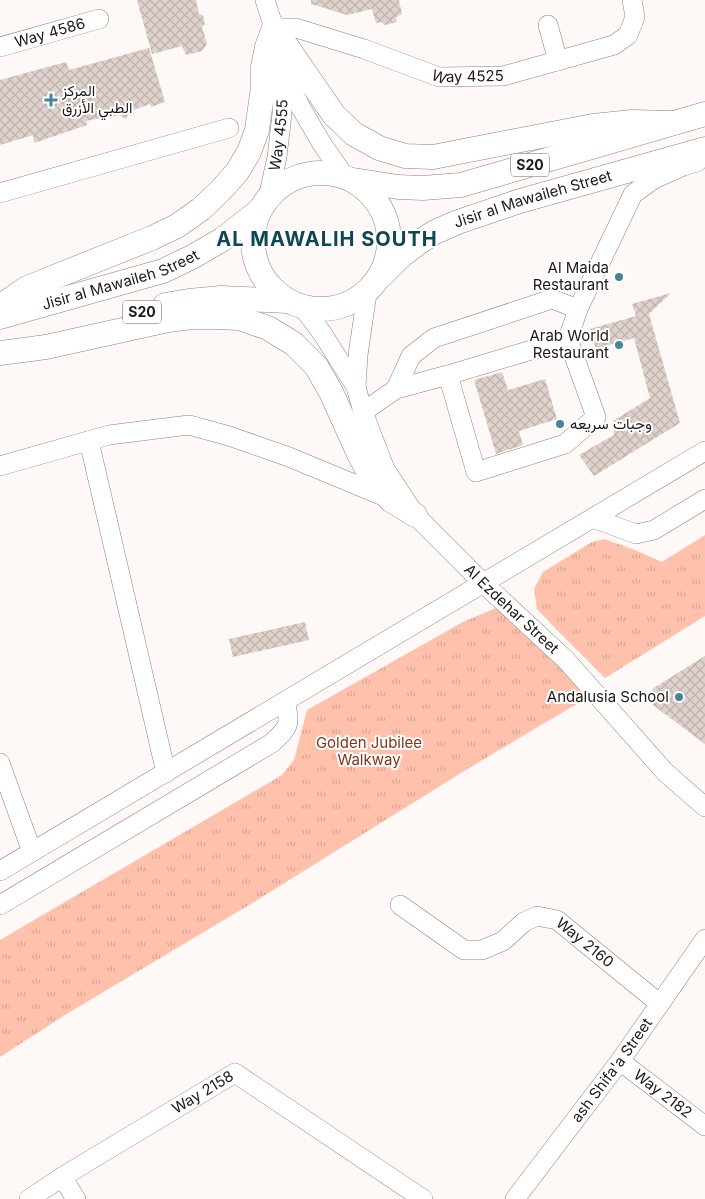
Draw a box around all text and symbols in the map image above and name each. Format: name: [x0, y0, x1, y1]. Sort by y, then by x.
street label: Way 4586: [13, 13, 87, 51]
street label: Way 4525: [429, 65, 504, 88]
place label: المركز الطبي الأزرق: [61, 81, 132, 121]
marker: المركز الطبي الأزرق: [44, 93, 58, 107]
street label: Way 4555: [264, 99, 291, 173]
road number: S20: [511, 154, 549, 176]
street label: Jisir al Mawaileh Street: [451, 166, 614, 232]
district label: AL MAWALIH SOUTH: [216, 227, 438, 251]
street label: Jisir al Mawaileh Street: [40, 245, 202, 314]
place label: Al Maida Restaurant: [533, 258, 609, 294]
marker: Al Maida Restaurant: [613, 271, 625, 283]
road number: S20: [123, 300, 161, 324]
place label: Arab World Restaurant: [529, 326, 609, 362]
marker: Arab World Restaurant: [613, 339, 625, 351]
place label: وجبات سريعه: [570, 414, 652, 433]
marker: وجبات سريعه: [554, 418, 566, 430]
street label: Al Ezdehar Street: [461, 560, 563, 658]
place label: Andalusia School: [547, 687, 669, 706]
marker: Andalusia School: [673, 691, 685, 703]
park label: Golden Jubilee Walkway: [316, 733, 422, 769]
street label: Way 2160: [552, 913, 618, 971]
street label: ash Shifa'a Street: [567, 1014, 656, 1126]
street label: Way 2182: [630, 1065, 696, 1122]
street label: Way 2158: [168, 1066, 237, 1118]

